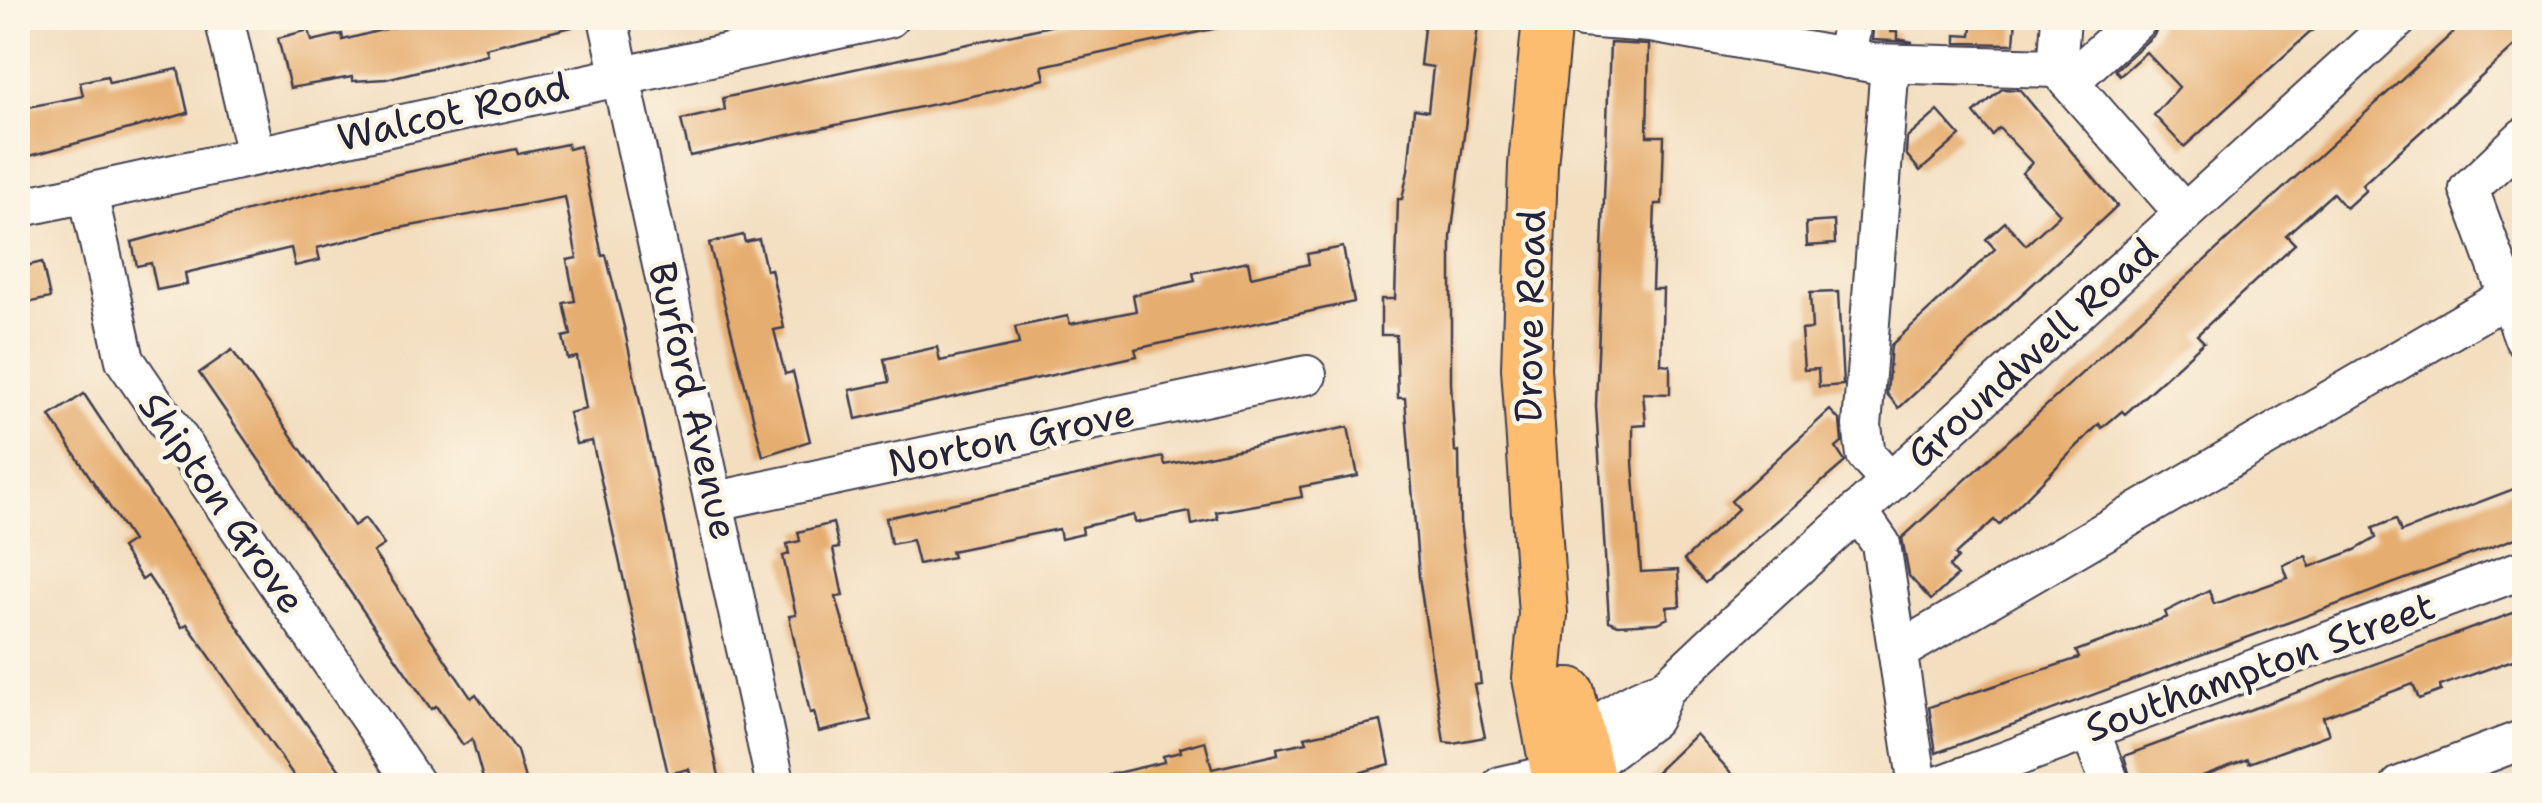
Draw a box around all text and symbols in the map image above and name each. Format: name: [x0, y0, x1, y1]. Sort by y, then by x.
street label: Walcot Road: [332, 60, 573, 163]
street label: Drove Road: [1502, 209, 1557, 423]
street label: Groundwell Road: [1895, 226, 2168, 479]
street label: Burford Avenue: [637, 257, 750, 545]
street label: Shipton Grove: [127, 382, 318, 624]
street label: Norton Grove: [883, 386, 1139, 489]
street label: Southampton Street: [2078, 580, 2442, 753]

